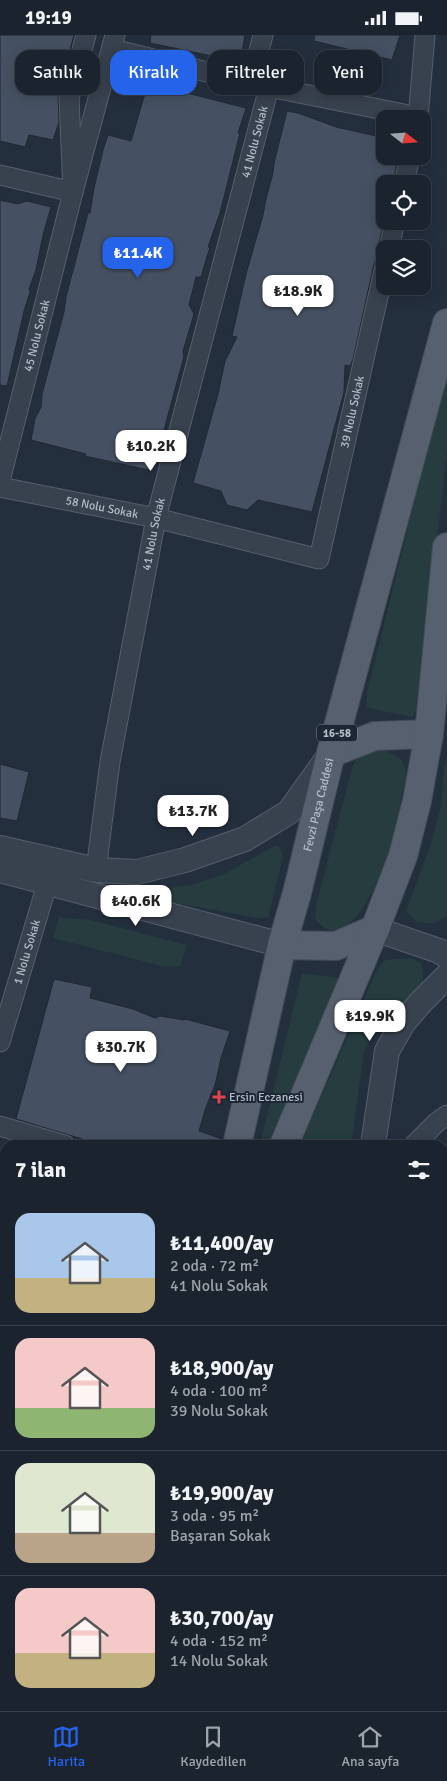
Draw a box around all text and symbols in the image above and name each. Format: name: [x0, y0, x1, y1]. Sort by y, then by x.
text: 19:19: [25, 6, 72, 30]
chip: Satılık: [15, 50, 100, 95]
chip: Kiralık: [110, 50, 197, 95]
chip: Filtreler: [207, 50, 304, 95]
chip: Yeni: [314, 50, 382, 95]
street label: 41 Nolu Sokak: [238, 104, 271, 179]
north arrow: [376, 110, 431, 165]
map controls: [376, 110, 431, 295]
button: locate: [376, 175, 431, 230]
pin: ₺11.4K: [97, 237, 179, 279]
button: layers: [376, 240, 431, 295]
text: ₺11.4K: [113, 243, 163, 263]
pin: ₺18.9K: [257, 275, 339, 317]
text: ₺18.9K: [273, 281, 323, 301]
street label: 45 Nolu Sokak: [20, 298, 53, 373]
street label: 39 Nolu Sokak: [337, 374, 368, 449]
pin: ₺10.2K: [110, 429, 192, 472]
text: ₺10.2K: [126, 436, 176, 456]
street label: 58 Nolu Sokak: [64, 493, 140, 522]
street label: 41 Nolu Sokak: [139, 496, 168, 572]
road number: 16-58: [317, 725, 357, 741]
street label: Fevzi Paşa Caddesi: [300, 756, 337, 853]
pin: ₺13.7K: [152, 795, 234, 837]
text: ₺13.7K: [168, 801, 218, 821]
pin: ₺40.6K: [95, 885, 177, 927]
text: ₺40.6K: [111, 891, 161, 911]
street label: 1 Nolu Sokak: [10, 918, 44, 986]
pin: ₺19.9K: [329, 999, 411, 1042]
text: ₺19.9K: [345, 1006, 395, 1026]
pin: ₺30.7K: [80, 1031, 162, 1073]
text: ₺30.7K: [96, 1037, 146, 1057]
place label: Ersin Eczanesi: [229, 1090, 303, 1105]
marker: Ersin Eczanesi: [213, 1091, 225, 1103]
icon: filters: [405, 1156, 433, 1184]
text: 7 ilan: [15, 1157, 66, 1183]
text: ₺11,400/ay: [170, 1230, 273, 1256]
icon: home: [55, 1233, 115, 1293]
text: 2 oda · 72 m²: [170, 1256, 259, 1276]
text: 41 Nolu Sokak: [170, 1276, 268, 1296]
text: ₺18,900/ay: [170, 1355, 273, 1381]
icon: home: [55, 1358, 115, 1418]
text: 4 oda · 100 m²: [170, 1381, 268, 1401]
text: 39 Nolu Sokak: [170, 1401, 268, 1421]
text: ₺19,900/ay: [170, 1480, 273, 1506]
icon: home: [55, 1483, 115, 1543]
text: 3 oda · 95 m²: [170, 1506, 259, 1526]
text: Başaran Sokak: [170, 1526, 270, 1546]
text: ₺30,700/ay: [170, 1605, 273, 1631]
icon: home: [55, 1608, 115, 1668]
text: 4 oda · 152 m²: [170, 1631, 268, 1651]
text: 14 Nolu Sokak: [170, 1651, 268, 1671]
tab: Harita: [48, 1723, 85, 1770]
tab: Kaydedilen: [180, 1723, 246, 1770]
tab: Ana sayfa: [341, 1723, 399, 1770]

